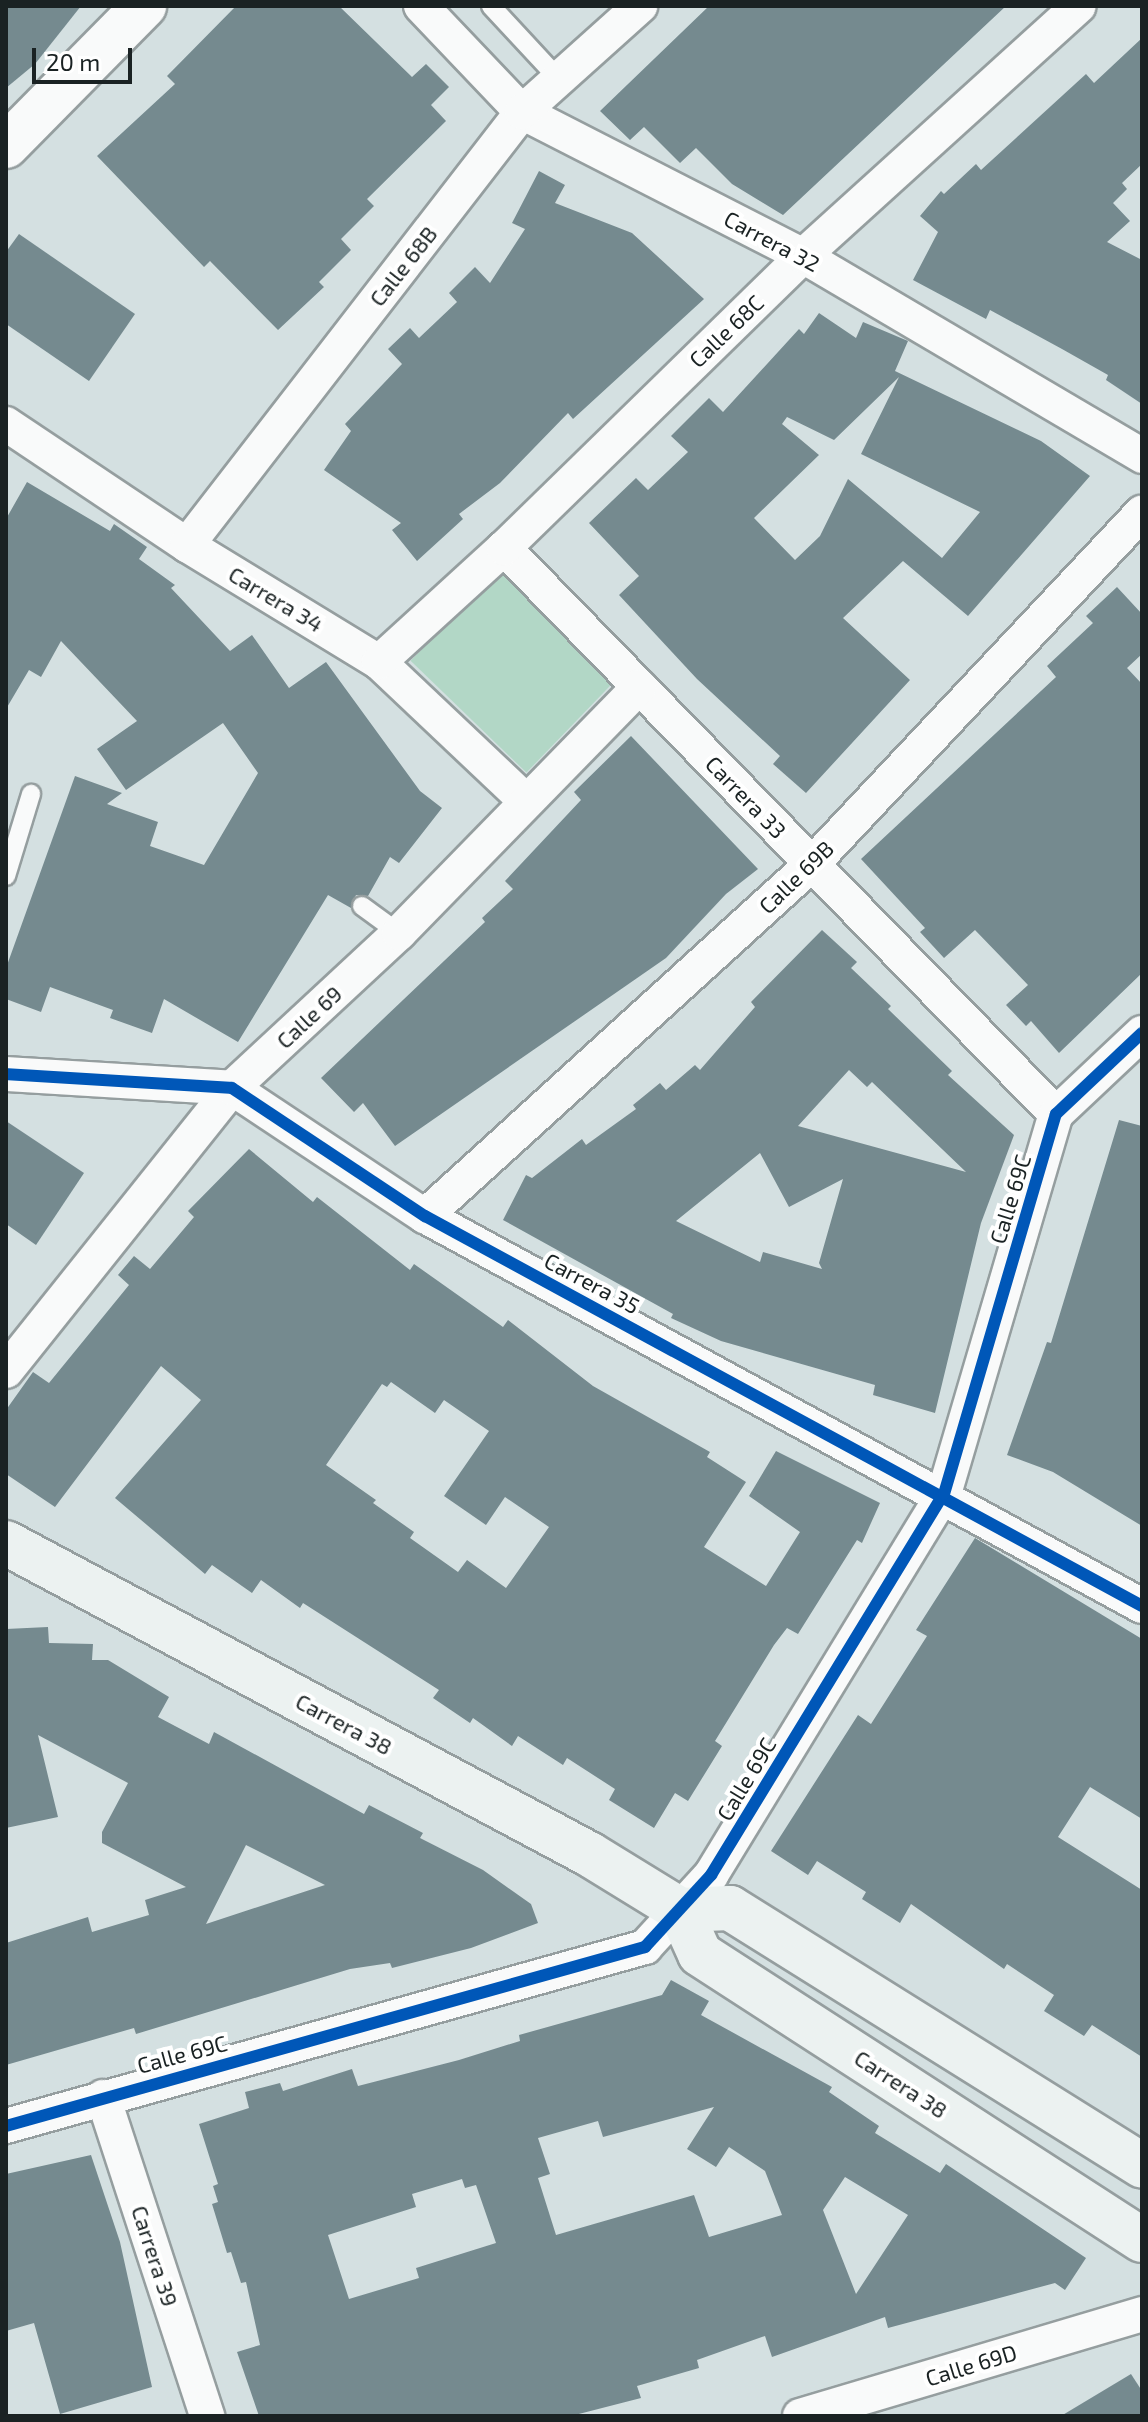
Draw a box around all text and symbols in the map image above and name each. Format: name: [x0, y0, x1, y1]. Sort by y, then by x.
scale bar: [36, 32, 136, 82]
text: 20 m: [46, 47, 100, 76]
street label: Carrera 32: [720, 205, 824, 277]
street label: Calle 68B: [364, 221, 442, 311]
street label: Calle 68C: [683, 289, 769, 373]
street label: Carrera 34: [224, 561, 328, 637]
street label: Carrera 33: [700, 750, 792, 844]
street label: Calle 69B: [753, 835, 839, 919]
street label: Calle 69: [271, 980, 347, 1054]
street label: Calle 69C: [984, 1151, 1036, 1247]
street label: Carrera 35: [540, 1247, 644, 1319]
street label: Carrera 38: [291, 1688, 397, 1760]
street label: Calle 69C: [711, 1733, 781, 1825]
street label: Calle 69C: [134, 2029, 230, 2079]
street label: Carrera 38: [850, 2044, 952, 2124]
street label: Carrera 39: [126, 2202, 184, 2310]
street label: Calle 69D: [922, 2339, 1020, 2391]

